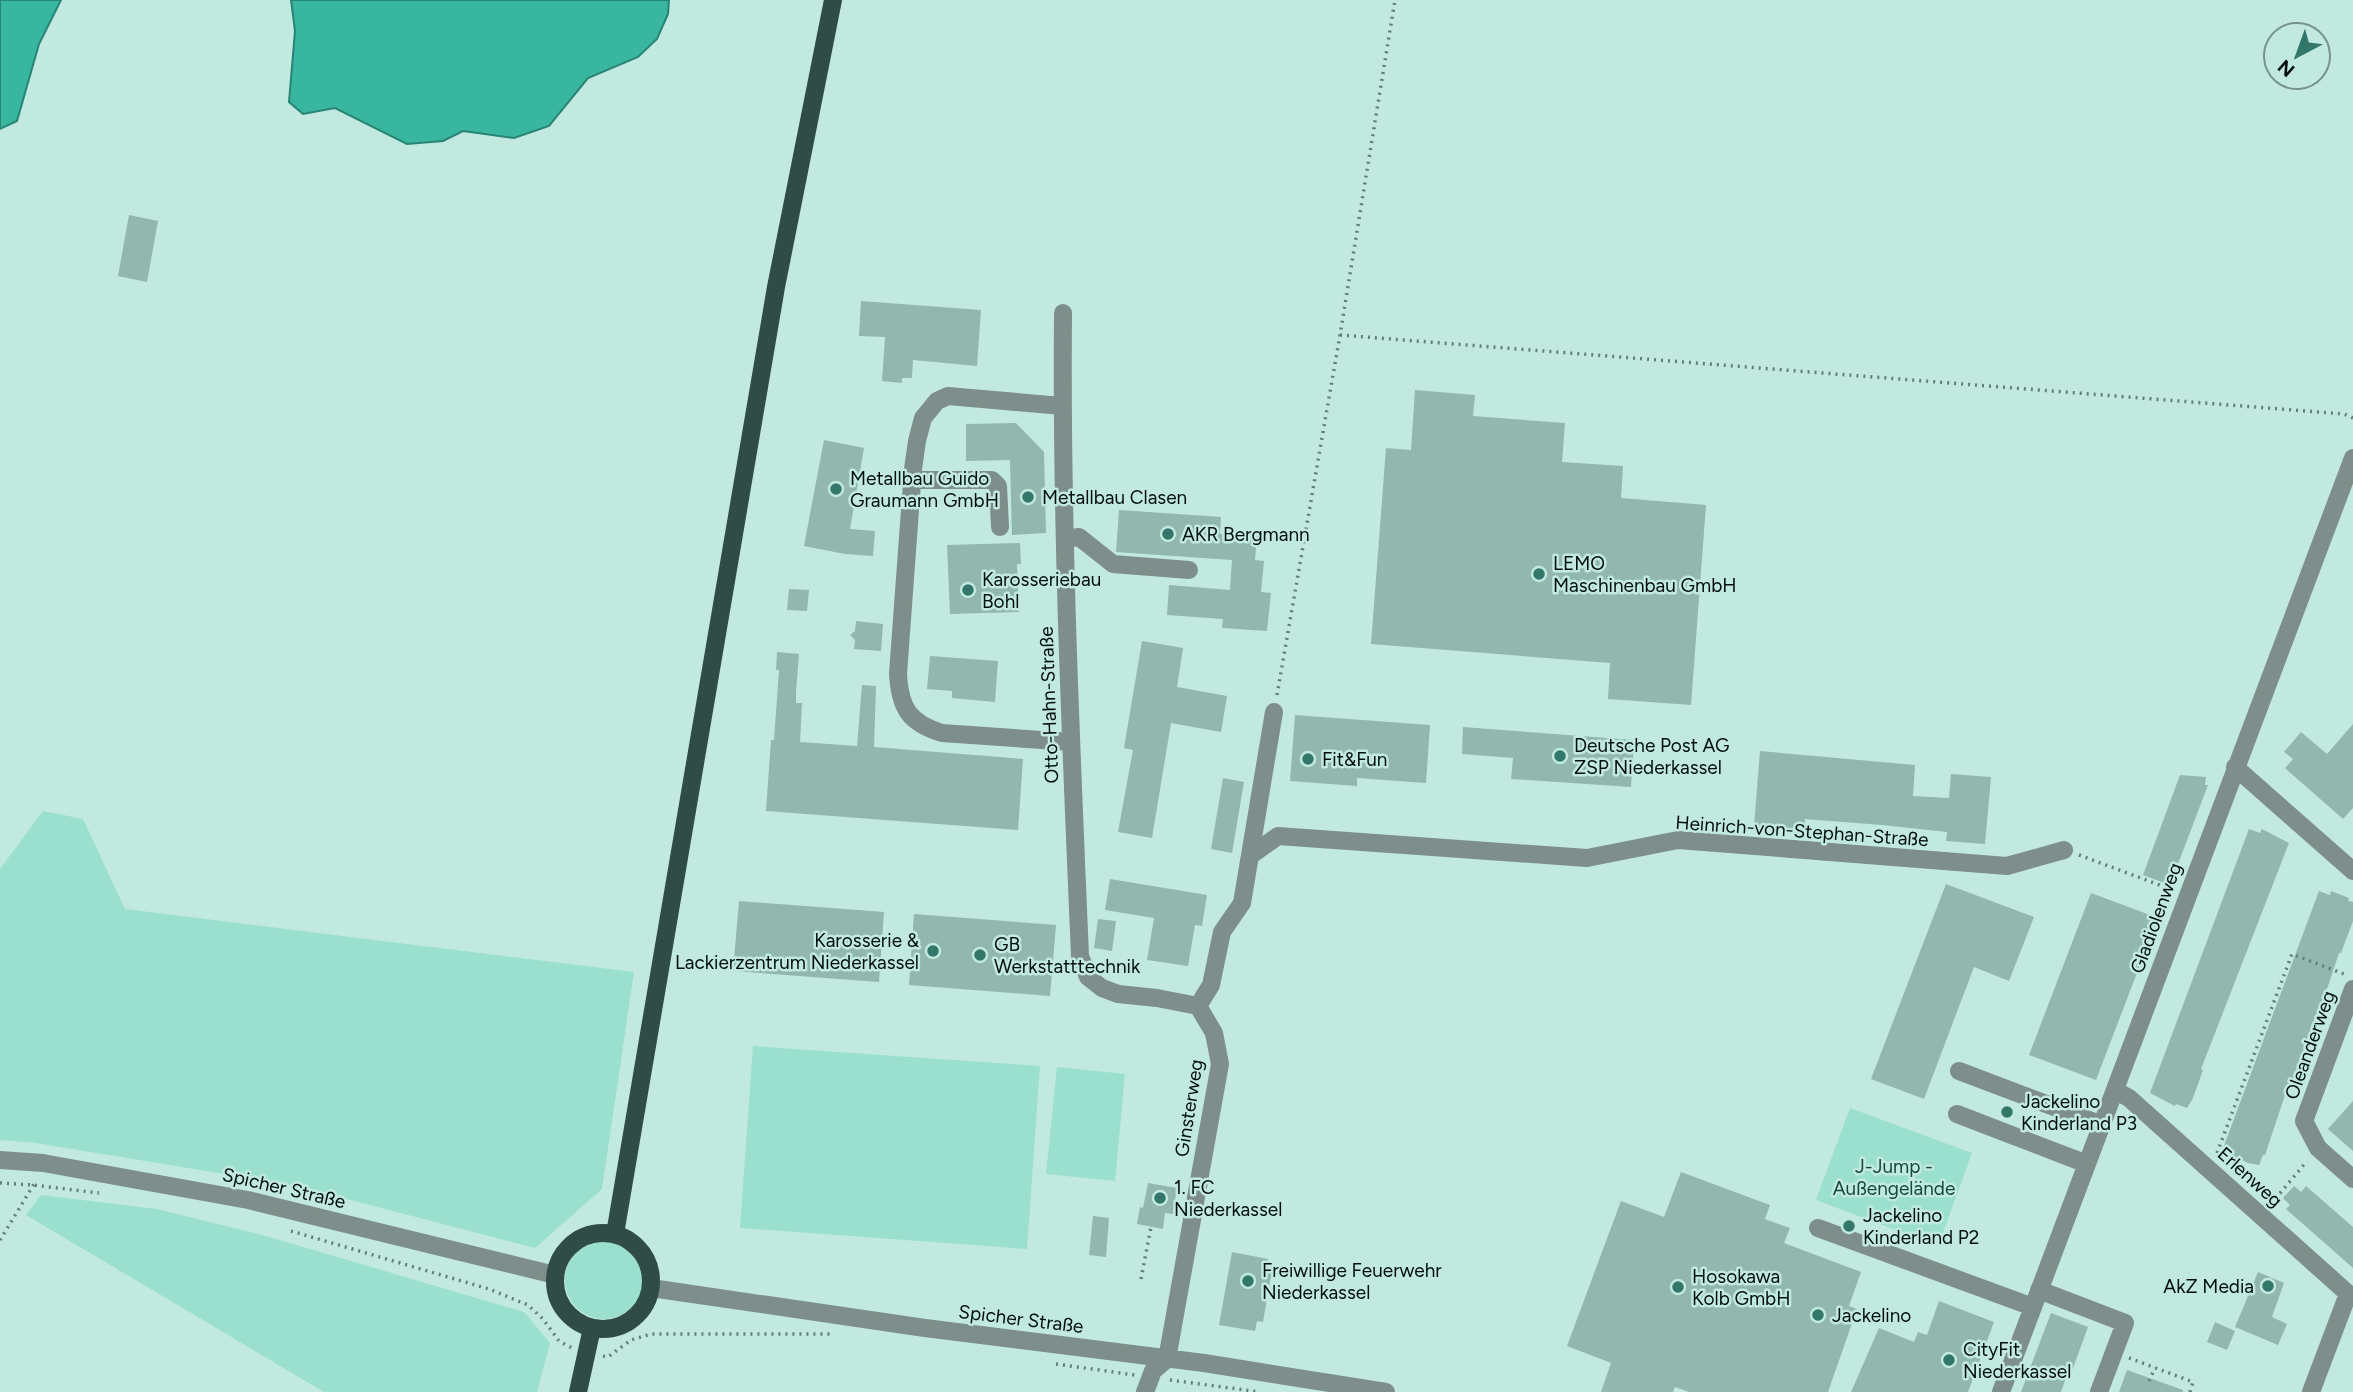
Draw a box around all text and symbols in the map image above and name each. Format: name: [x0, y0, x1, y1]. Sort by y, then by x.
north arrow: [2262, 21, 2332, 91]
text: N: [2273, 55, 2299, 82]
place label: Metallbau Guido Graumann GmbH: [850, 467, 999, 512]
marker: Metallbau Guido Graumann GmbH: [828, 481, 844, 497]
place label: Metallbau Clasen: [1042, 486, 1187, 509]
marker: Metallbau Clasen: [1020, 489, 1036, 505]
place label: AKR Bergmann: [1182, 523, 1310, 546]
marker: AKR Bergmann: [1160, 526, 1176, 542]
place label: LEMO Maschinenbau GmbH: [1553, 552, 1737, 597]
marker: LEMO Maschinenbau GmbH: [1531, 566, 1547, 582]
place label: Karosseriebau Bohl: [982, 568, 1101, 613]
marker: Karosseriebau Bohl: [960, 582, 976, 598]
street label: Otto-Hahn-Straße: [1035, 626, 1063, 784]
place label: Deutsche Post AG ZSP Niederkassel: [1574, 734, 1729, 779]
place label: Fit&Fun: [1322, 748, 1387, 771]
marker: Deutsche Post AG ZSP Niederkassel: [1552, 748, 1568, 764]
marker: Fit&Fun: [1300, 751, 1316, 767]
street label: Heinrich-von-Stephan-Straße: [1675, 811, 1929, 851]
street label: Gladiolenweg: [2125, 860, 2187, 976]
place label: Karosserie & Lackierzentrum Niederkassel: [675, 929, 920, 974]
place label: GB Werkstatttechnik: [994, 933, 1141, 978]
marker: Karosserie & Lackierzentrum Niederkassel: [925, 943, 941, 959]
marker: GB Werkstatttechnik: [972, 947, 988, 963]
street label: Oleanderweg: [2280, 988, 2340, 1102]
street label: Ginsterweg: [1170, 1058, 1208, 1158]
place label: Jackelino Kinderland P3: [2021, 1090, 2137, 1135]
marker: Jackelino Kinderland P3: [1999, 1104, 2015, 1120]
street label: Erlenweg: [2213, 1142, 2287, 1212]
park label: J-Jump - Außengelände: [1833, 1155, 1955, 1200]
street label: Spicher Straße: [220, 1163, 348, 1213]
place label: 1. FC Niederkassel: [1174, 1176, 1282, 1221]
marker: 1. FC Niederkassel: [1152, 1190, 1168, 1206]
place label: Jackelino Kinderland P2: [1863, 1204, 1979, 1249]
marker: Jackelino Kinderland P2: [1841, 1218, 1857, 1234]
place label: Freiwillige Feuerwehr Niederkassel: [1262, 1259, 1442, 1304]
place label: Hosokawa Kolb GmbH: [1692, 1265, 1790, 1310]
marker: Freiwillige Feuerwehr Niederkassel: [1240, 1273, 1256, 1289]
place label: AkZ Media: [2163, 1275, 2254, 1298]
marker: AkZ Media: [2260, 1278, 2276, 1294]
marker: Hosokawa Kolb GmbH: [1670, 1279, 1686, 1295]
street label: Spicher Straße: [957, 1300, 1085, 1338]
place label: Jackelino: [1832, 1304, 1911, 1327]
marker: Jackelino: [1810, 1307, 1826, 1323]
place label: CityFit Niederkassel: [1963, 1338, 2071, 1383]
marker: CityFit Niederkassel: [1941, 1352, 1957, 1368]

